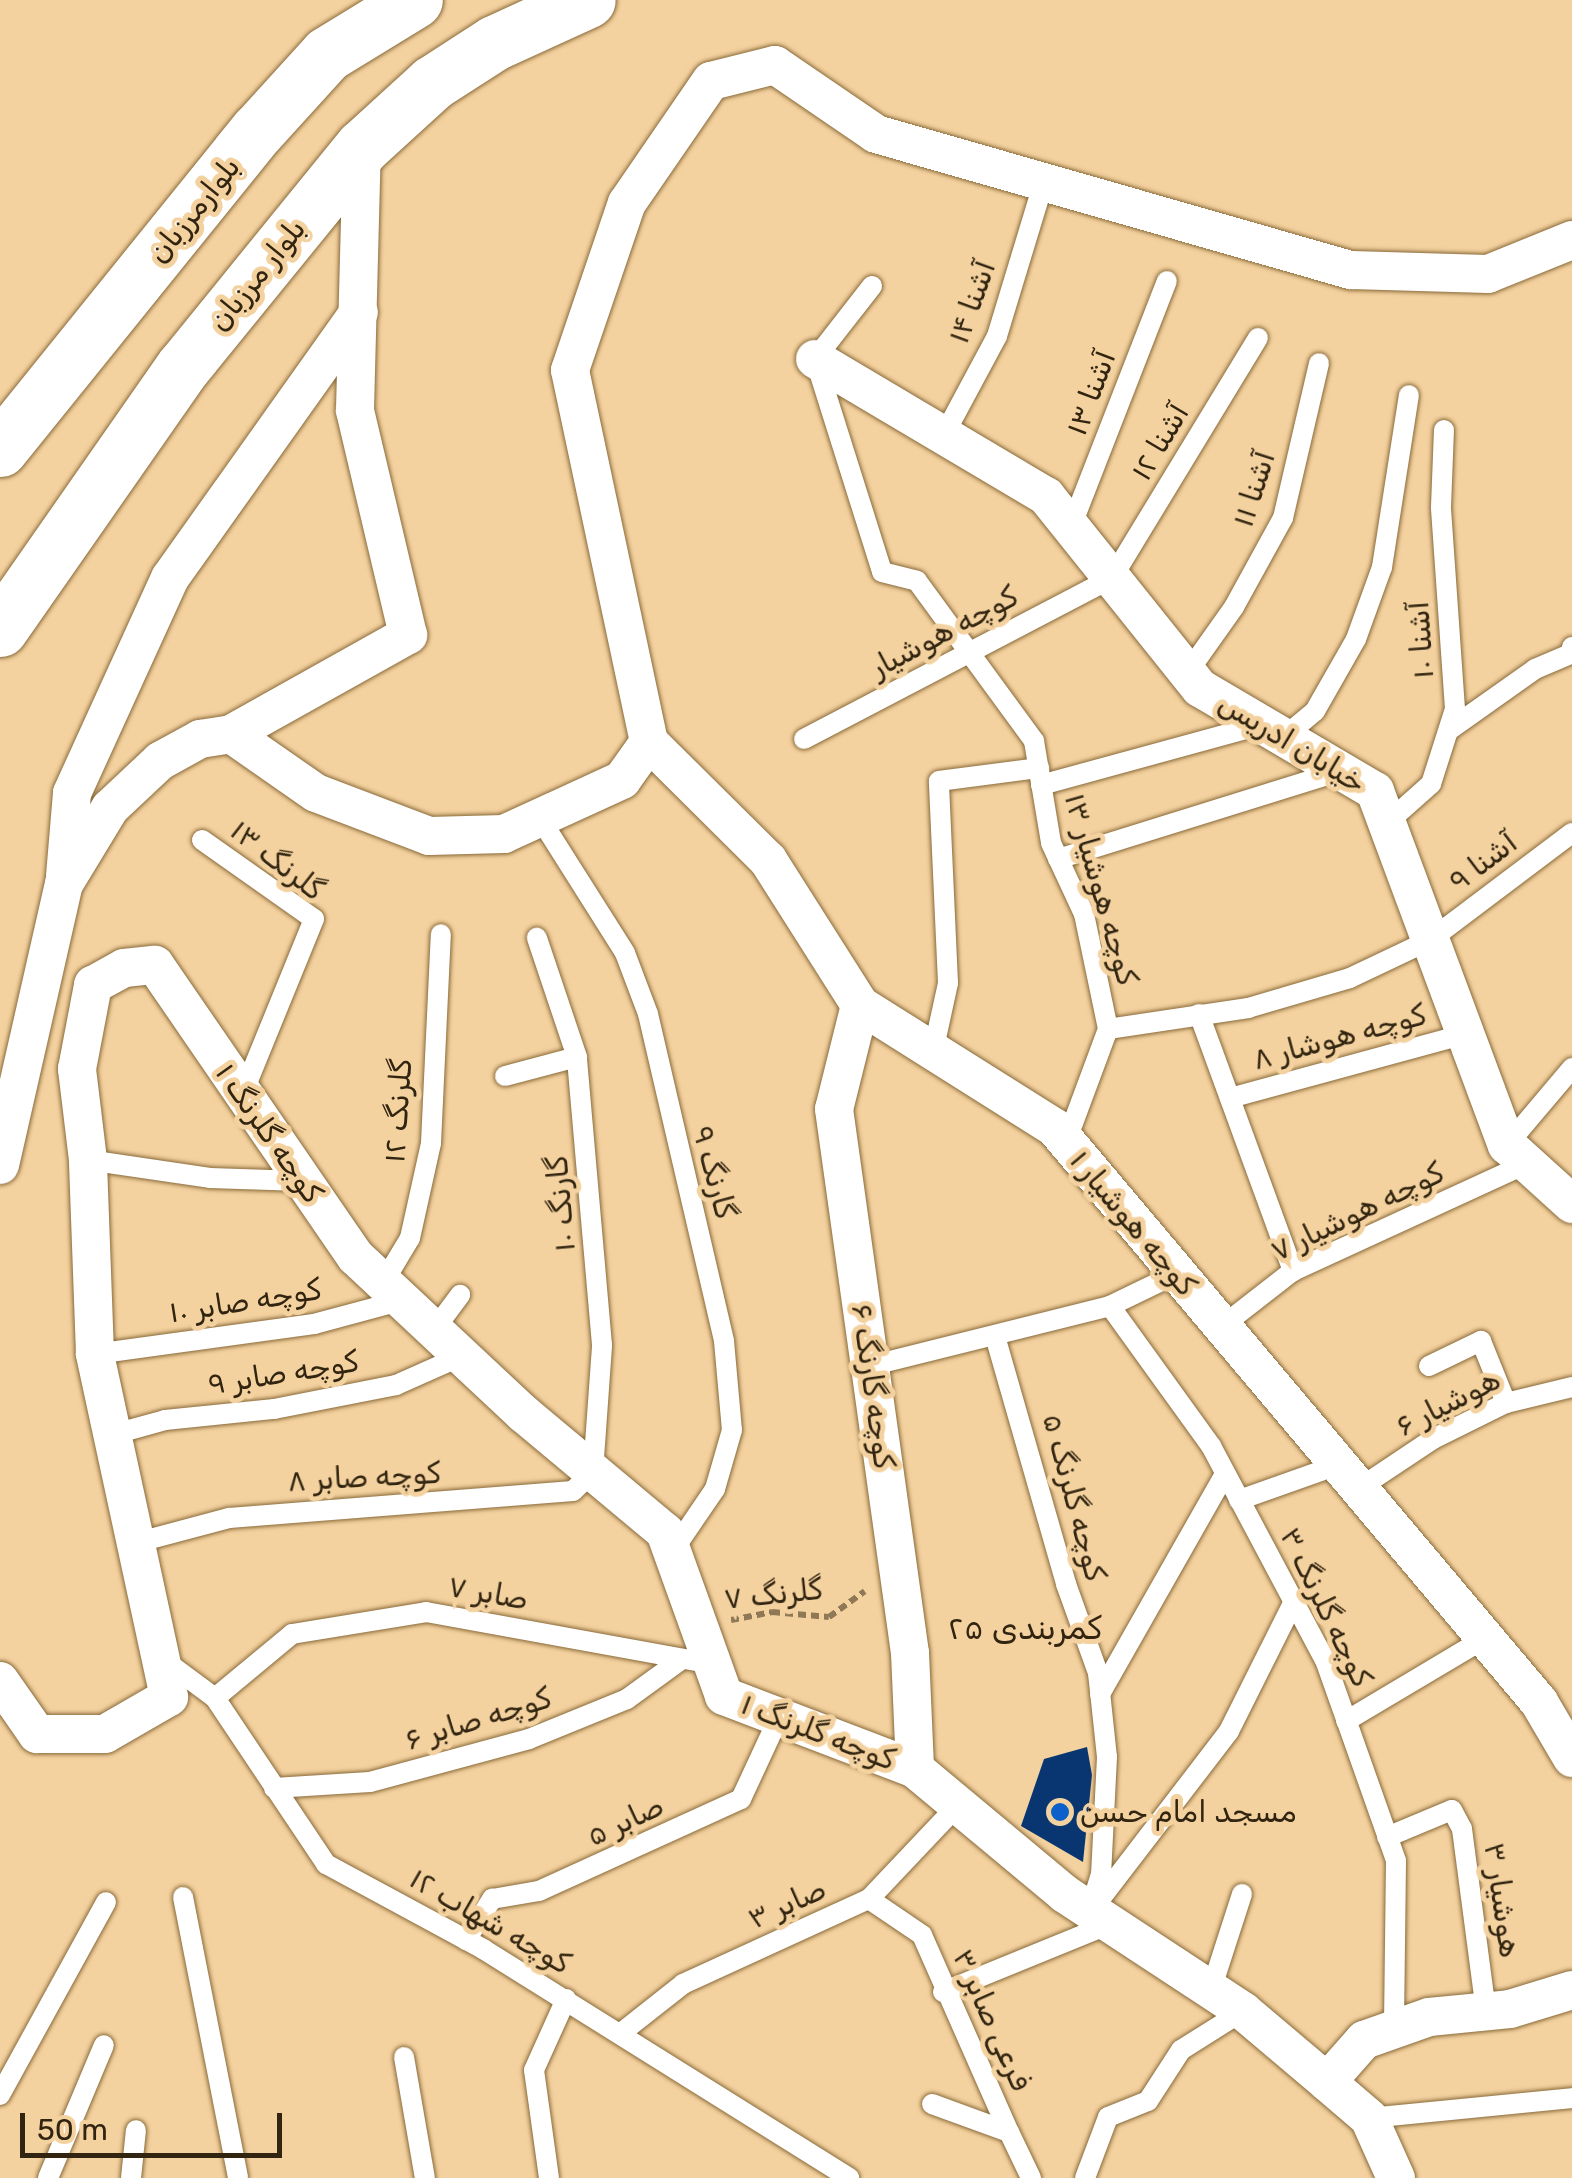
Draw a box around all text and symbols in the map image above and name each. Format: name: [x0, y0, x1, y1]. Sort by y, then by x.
street label: بلوارمرزبان: [140, 149, 248, 271]
street label: بلوار مرزبان: [201, 212, 313, 338]
street label: آشنا ۱۴: [940, 256, 1004, 348]
street label: آشنا ۱۳: [1058, 345, 1124, 441]
street label: آشنا ۱۲: [1123, 397, 1197, 487]
street label: آشنا ۱۱: [1225, 446, 1283, 532]
street label: کوچه هوشیار: [864, 578, 1024, 686]
street label: آشنا ۱۰: [1400, 600, 1442, 680]
street label: خیابان ادریس: [1212, 685, 1372, 801]
street label: کوچه هوشیار ۱۳: [1056, 789, 1146, 989]
street label: گلرنگ ۱۳: [223, 812, 331, 908]
street label: آشنا ۹: [1442, 825, 1524, 899]
street label: کوچه هوشار ۸: [1248, 997, 1430, 1077]
street label: کوچه گلرنگ ۱: [208, 1056, 330, 1210]
street label: گلرنگ ۱۲: [376, 1058, 420, 1164]
street label: گارنگ ۹: [684, 1122, 744, 1222]
street label: کوچه هوشیار ۱: [1062, 1143, 1204, 1303]
street label: گارنگ ۱۰: [539, 1155, 583, 1253]
street label: کوچه هوشیار ۷: [1265, 1155, 1449, 1269]
street label: کوچه صابر ۱۰: [166, 1271, 324, 1331]
street label: کوچه گارنگ ۶: [844, 1301, 902, 1471]
street label: کوچه صابر ۹: [205, 1343, 361, 1403]
street label: هوشیار ۶: [1390, 1362, 1506, 1444]
street label: کوچه گلرنگ ۵: [1034, 1409, 1114, 1585]
street label: کوچه صابر ۸: [286, 1455, 442, 1499]
street label: کوچه گلرنگ ۳: [1272, 1522, 1380, 1692]
street label: صابر ۷: [445, 1568, 531, 1618]
street label: گلرنگ ۷: [722, 1571, 824, 1617]
district label: کمربندی ۲۵: [948, 1609, 1102, 1647]
street label: کوچه صابر ۶: [401, 1680, 555, 1758]
street label: کوچه گلرنگ ۱: [736, 1686, 900, 1778]
street label: صابر ۵: [581, 1788, 669, 1854]
place label: مسجد امام حسن: [1080, 1794, 1297, 1830]
marker: مسجد امام حسن: [1049, 1801, 1071, 1823]
street label: هوشیار ۳: [1476, 1840, 1528, 1960]
street label: کوچه شهاب ۱۲: [403, 1860, 577, 1982]
street label: صابر ۳: [743, 1871, 831, 1937]
street label: فرعی صابر ۳: [945, 1944, 1039, 2096]
scale bar: [25, 2093, 288, 2155]
text: 50 m: [37, 2112, 108, 2148]

